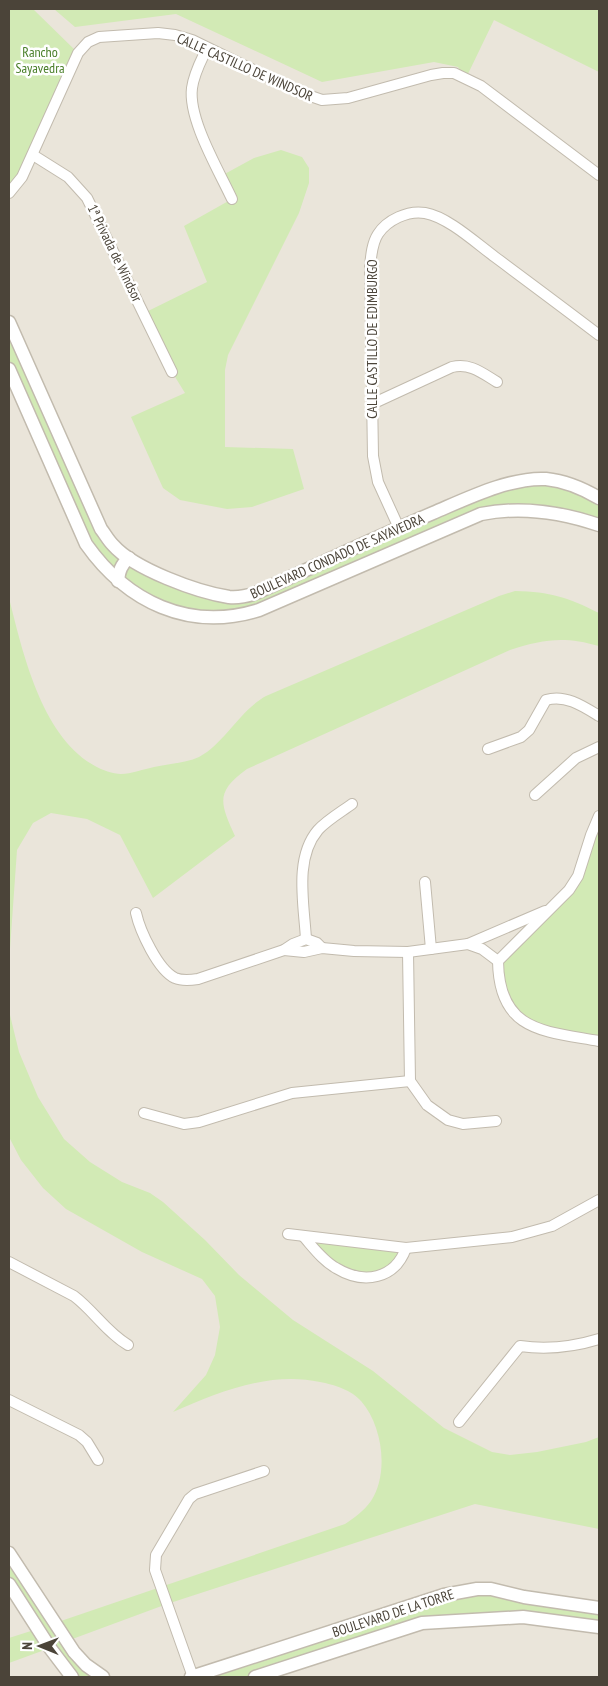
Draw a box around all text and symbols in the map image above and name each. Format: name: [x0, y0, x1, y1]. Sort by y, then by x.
street label: CALLE CASTILLO DE WINDSOR: [174, 29, 316, 105]
park label: Rancho Sayavedra: [15, 43, 65, 77]
street label: 1ª Privada de Windsor: [84, 201, 146, 305]
street label: CALLE CASTILLO DE EDIMBURGO: [363, 259, 381, 419]
street label: BOULEVARD CONDADO DE SAYAVEDRA: [247, 509, 427, 603]
street label: BOULEVARD DE LA TORRE: [330, 1585, 456, 1641]
north arrow: [15, 1621, 65, 1671]
text: N: [18, 1642, 36, 1650]

